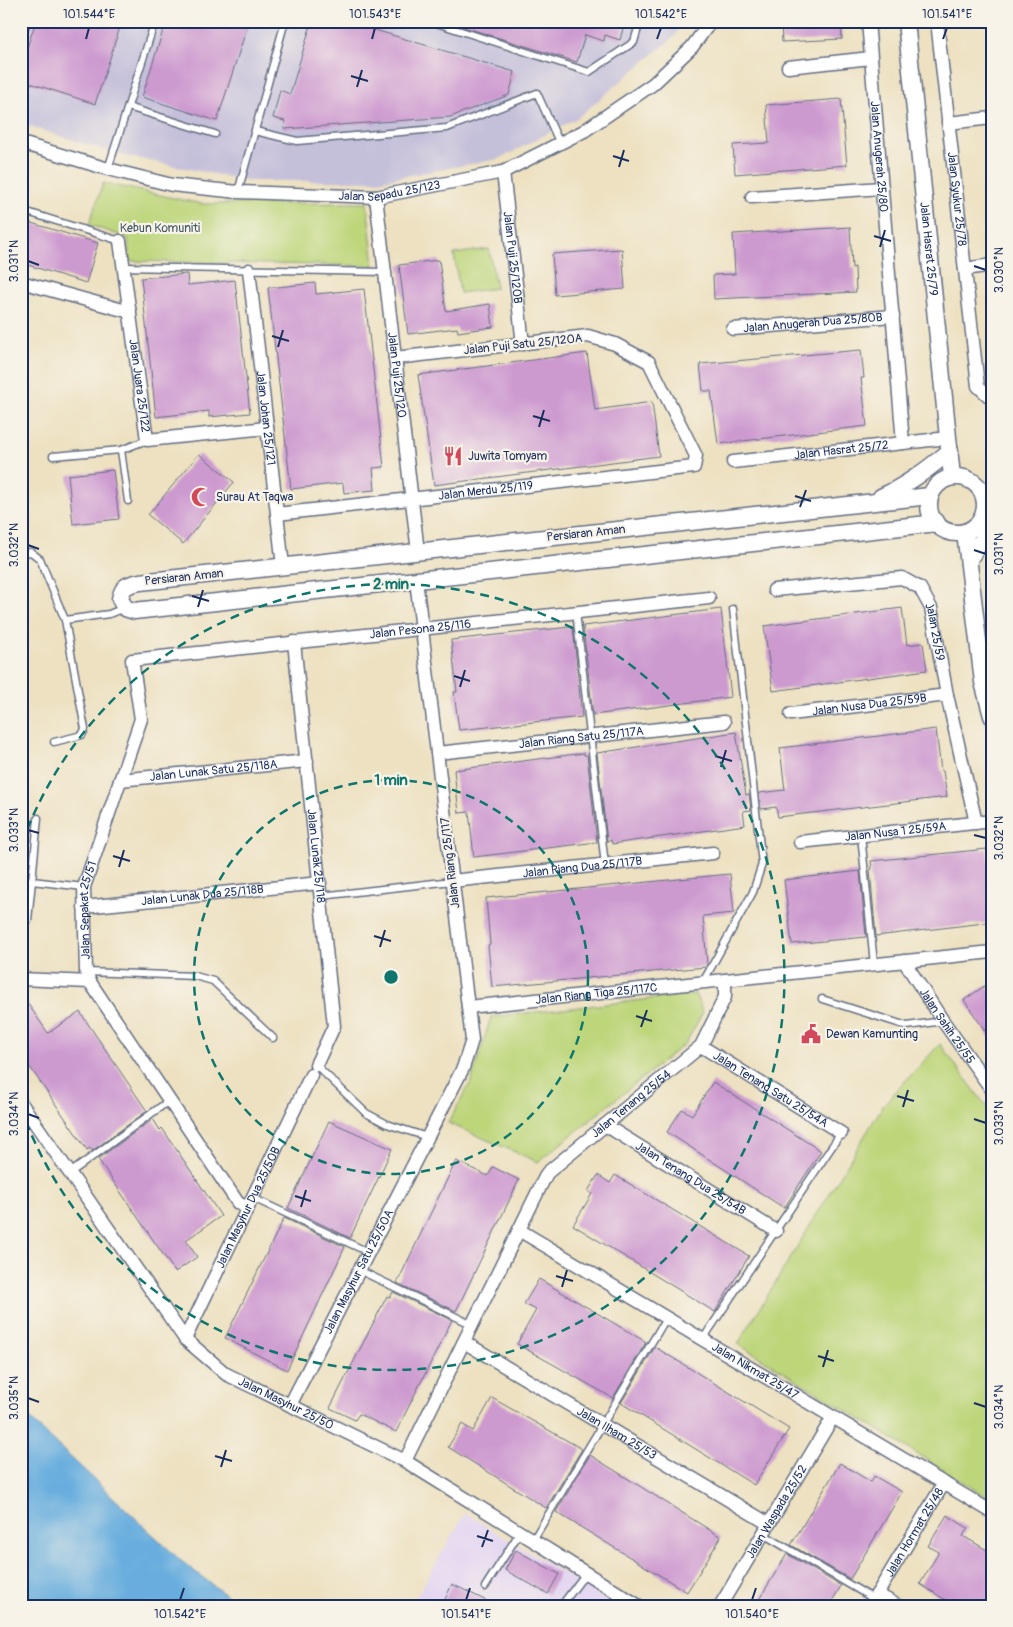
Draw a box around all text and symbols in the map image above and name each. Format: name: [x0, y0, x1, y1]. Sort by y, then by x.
text: 101.544°E: [63, 7, 115, 22]
text: 101.543°E: [349, 7, 401, 22]
text: 101.542°E: [635, 7, 687, 22]
text: 101.541°E: [922, 7, 972, 22]
street label: Jalan Anugerah 25/80: [867, 100, 891, 213]
street label: Jalan Syukur 25/78: [944, 151, 969, 247]
street label: Jalan Sepadu 25/123: [338, 177, 442, 205]
street label: Jalan Hasrat 25/79: [916, 201, 941, 297]
street label: Jalan Puji 25/120B: [500, 210, 525, 305]
park label: Kebun Komuniti: [120, 221, 200, 236]
text: 3.031°N: [7, 240, 22, 282]
text: 3.030°N: [992, 247, 1007, 293]
street label: Jalan Anugerah Dua 25/80B: [743, 310, 883, 336]
street label: Jalan Puji 25/120: [384, 331, 409, 419]
street label: Jalan Puji Satu 25/120A: [463, 331, 583, 358]
street label: Jalan Juara 25/122: [125, 338, 153, 434]
street label: Jalan Johan 25/121: [253, 370, 278, 466]
street label: Jalan Hasrat 25/72: [793, 438, 890, 463]
restaurant icon: Juwita Tomyam: [442, 445, 464, 467]
place label: Juwita Tomyam: [468, 449, 548, 464]
street label: Jalan Merdu 25/119: [438, 478, 534, 504]
mosque icon: Surau At Taqwa: [190, 486, 212, 508]
place label: Surau At Taqwa: [216, 490, 294, 505]
street label: Persiaran Aman: [546, 522, 626, 545]
text: 3.032°N: [7, 523, 22, 567]
text: 3.031°N: [992, 533, 1007, 575]
street label: Persiaran Aman: [144, 566, 224, 589]
text: 2 min: [373, 575, 409, 594]
street label: Jalan 25/59: [921, 600, 948, 662]
street label: Jalan Pesona 25/116: [369, 617, 472, 642]
street label: Jalan Nusa Dua 25/59B: [811, 691, 928, 719]
street label: Jalan Riang Satu 25/117A: [518, 724, 645, 752]
street label: Jalan Lunak Satu 25/118A: [149, 757, 278, 785]
text: 1 min: [374, 771, 408, 790]
text: 3.033°N: [7, 808, 22, 852]
street label: Jalan Lunak 25/118: [303, 808, 328, 904]
street label: Jalan Riang 25/117: [437, 816, 464, 909]
text: 3.032°N: [992, 816, 1007, 860]
street label: Jalan Nusa 1 25/59A: [844, 819, 947, 845]
street label: Jalan Riang Dua 25/117B: [522, 854, 643, 881]
street label: Jalan Sepakat 25/51: [77, 859, 100, 960]
street label: Jalan Lunak Dua 25/118B: [140, 882, 265, 909]
centre of rings: [382, 968, 400, 986]
street label: Jalan Riang Tiga 25/117C: [535, 980, 658, 1008]
street label: Jalan Sahih 25/55: [916, 986, 978, 1067]
public building icon: Dewan Kamunting: [800, 1023, 822, 1045]
place label: Dewan Kamunting: [826, 1027, 918, 1042]
street label: Jalan Tenang Satu 25/54A: [710, 1048, 831, 1131]
street label: Jalan Tenang 25/54: [588, 1067, 674, 1141]
text: 3.034°N: [7, 1092, 22, 1136]
text: 3.033°N: [992, 1101, 1007, 1145]
street label: Jalan Tenang Dua 25/54B: [633, 1139, 749, 1219]
street label: Jalan Masyhur Dua 25/50B: [213, 1144, 284, 1271]
street label: Jalan Masyhur Satu 25/50A: [321, 1207, 397, 1337]
street label: Jalan Nikmat 25/47: [709, 1340, 802, 1403]
street label: Jalan Masyhur 25/50: [236, 1374, 336, 1433]
text: 3.035°N: [7, 1376, 22, 1420]
text: 3.034°N: [992, 1385, 1007, 1429]
street label: Jalan Ilham 25/53: [574, 1404, 659, 1463]
street label: Jalan Waspada 25/52: [743, 1462, 811, 1561]
street label: Jalan Hormat 25/48: [882, 1485, 947, 1580]
text: 101.542°E: [154, 1607, 206, 1622]
text: 101.541°E: [441, 1607, 491, 1622]
text: 101.540°E: [725, 1607, 779, 1622]

